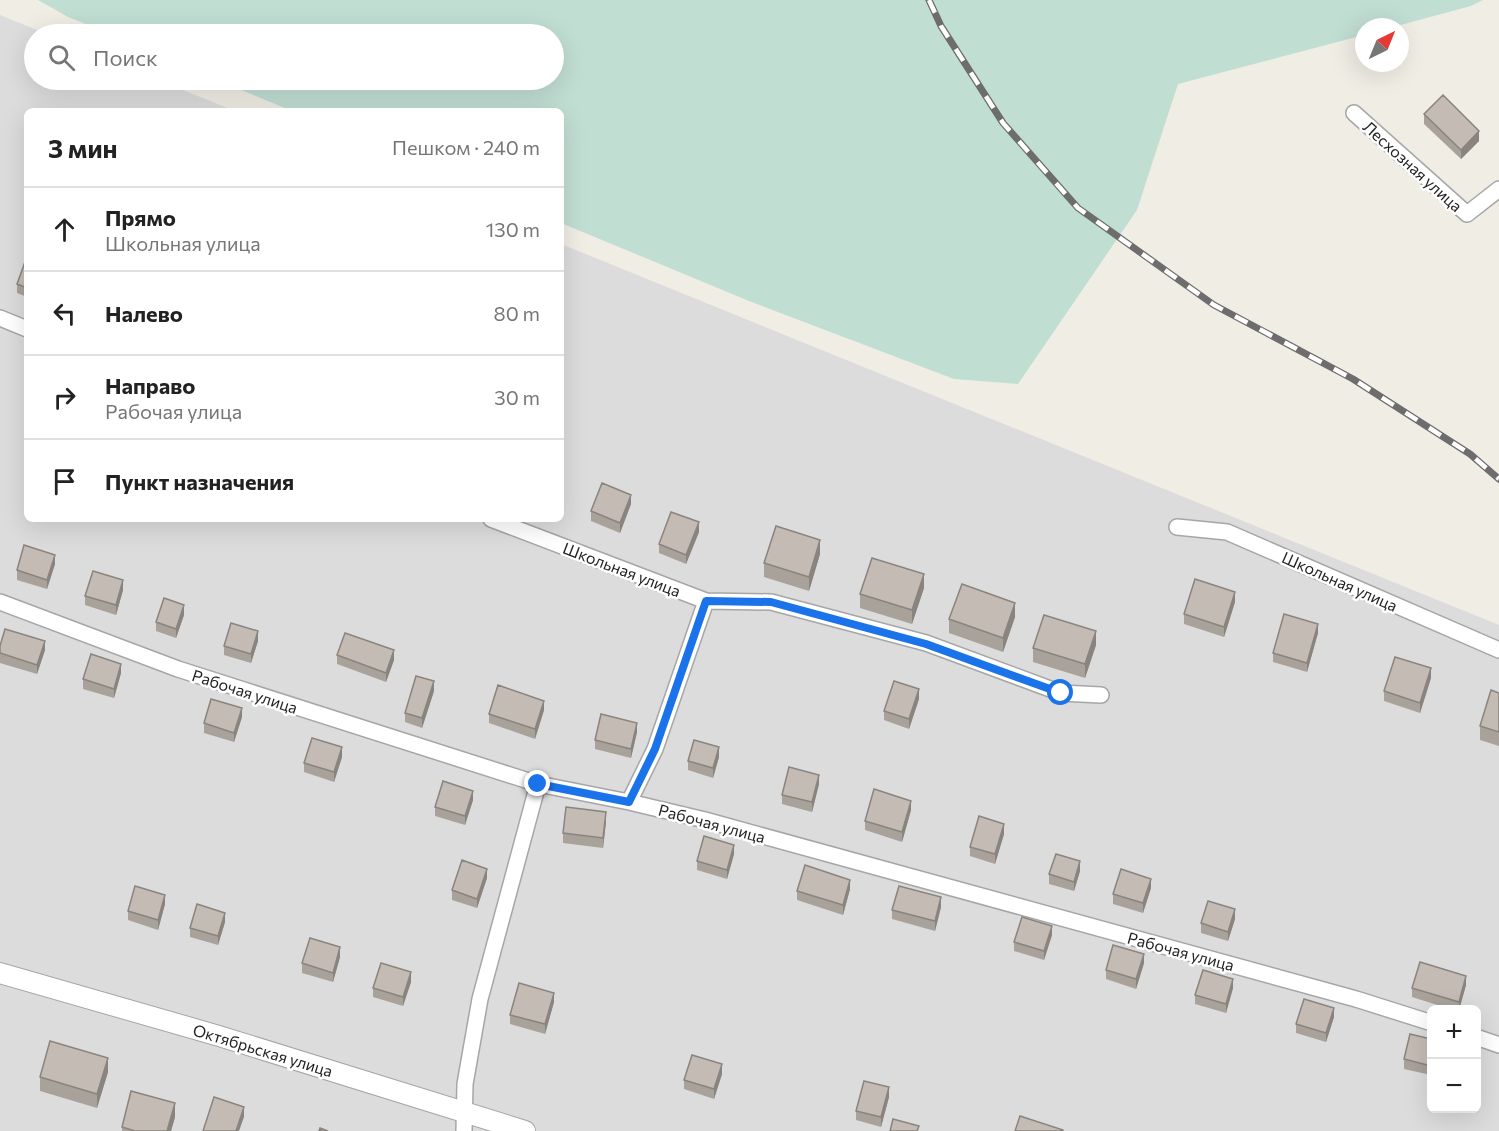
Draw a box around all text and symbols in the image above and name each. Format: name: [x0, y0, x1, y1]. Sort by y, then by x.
north arrow: [1355, 18, 1409, 72]
search box: [24, 24, 564, 90]
icon: search: [45, 41, 78, 74]
text: Поиск: [93, 44, 158, 71]
street label: Лесхозная улица: [1360, 117, 1466, 215]
text: 3 мин: [48, 132, 118, 163]
text: Пешком · 240 m: [392, 135, 540, 159]
text: Прямо: [105, 204, 176, 231]
icon: ahead: [48, 213, 81, 246]
text: 130 m: [486, 217, 540, 241]
text: Школьная улица: [105, 231, 261, 255]
icon: left: [48, 297, 81, 330]
text: Налево: [105, 300, 183, 327]
text: 80 m: [494, 301, 540, 325]
text: Направо: [105, 372, 195, 399]
icon: right: [48, 381, 81, 414]
text: 30 m: [494, 385, 540, 409]
text: Рабочая улица: [105, 399, 242, 423]
icon: arrive: [48, 465, 81, 498]
text: Пункт назначения: [105, 468, 294, 495]
street label: Школьная улица: [560, 538, 684, 600]
street label: Школьная улица: [1279, 547, 1401, 615]
street label: Рабочая улица: [190, 665, 300, 717]
route start: [1047, 679, 1073, 705]
route end: [524, 770, 550, 796]
street label: Рабочая улица: [657, 800, 767, 846]
street label: Рабочая улица: [1126, 928, 1236, 974]
map controls: [1427, 1005, 1481, 1113]
button: +: [1427, 1005, 1481, 1059]
street label: Октябрьская улица: [191, 1020, 335, 1080]
button: −: [1427, 1059, 1481, 1113]

